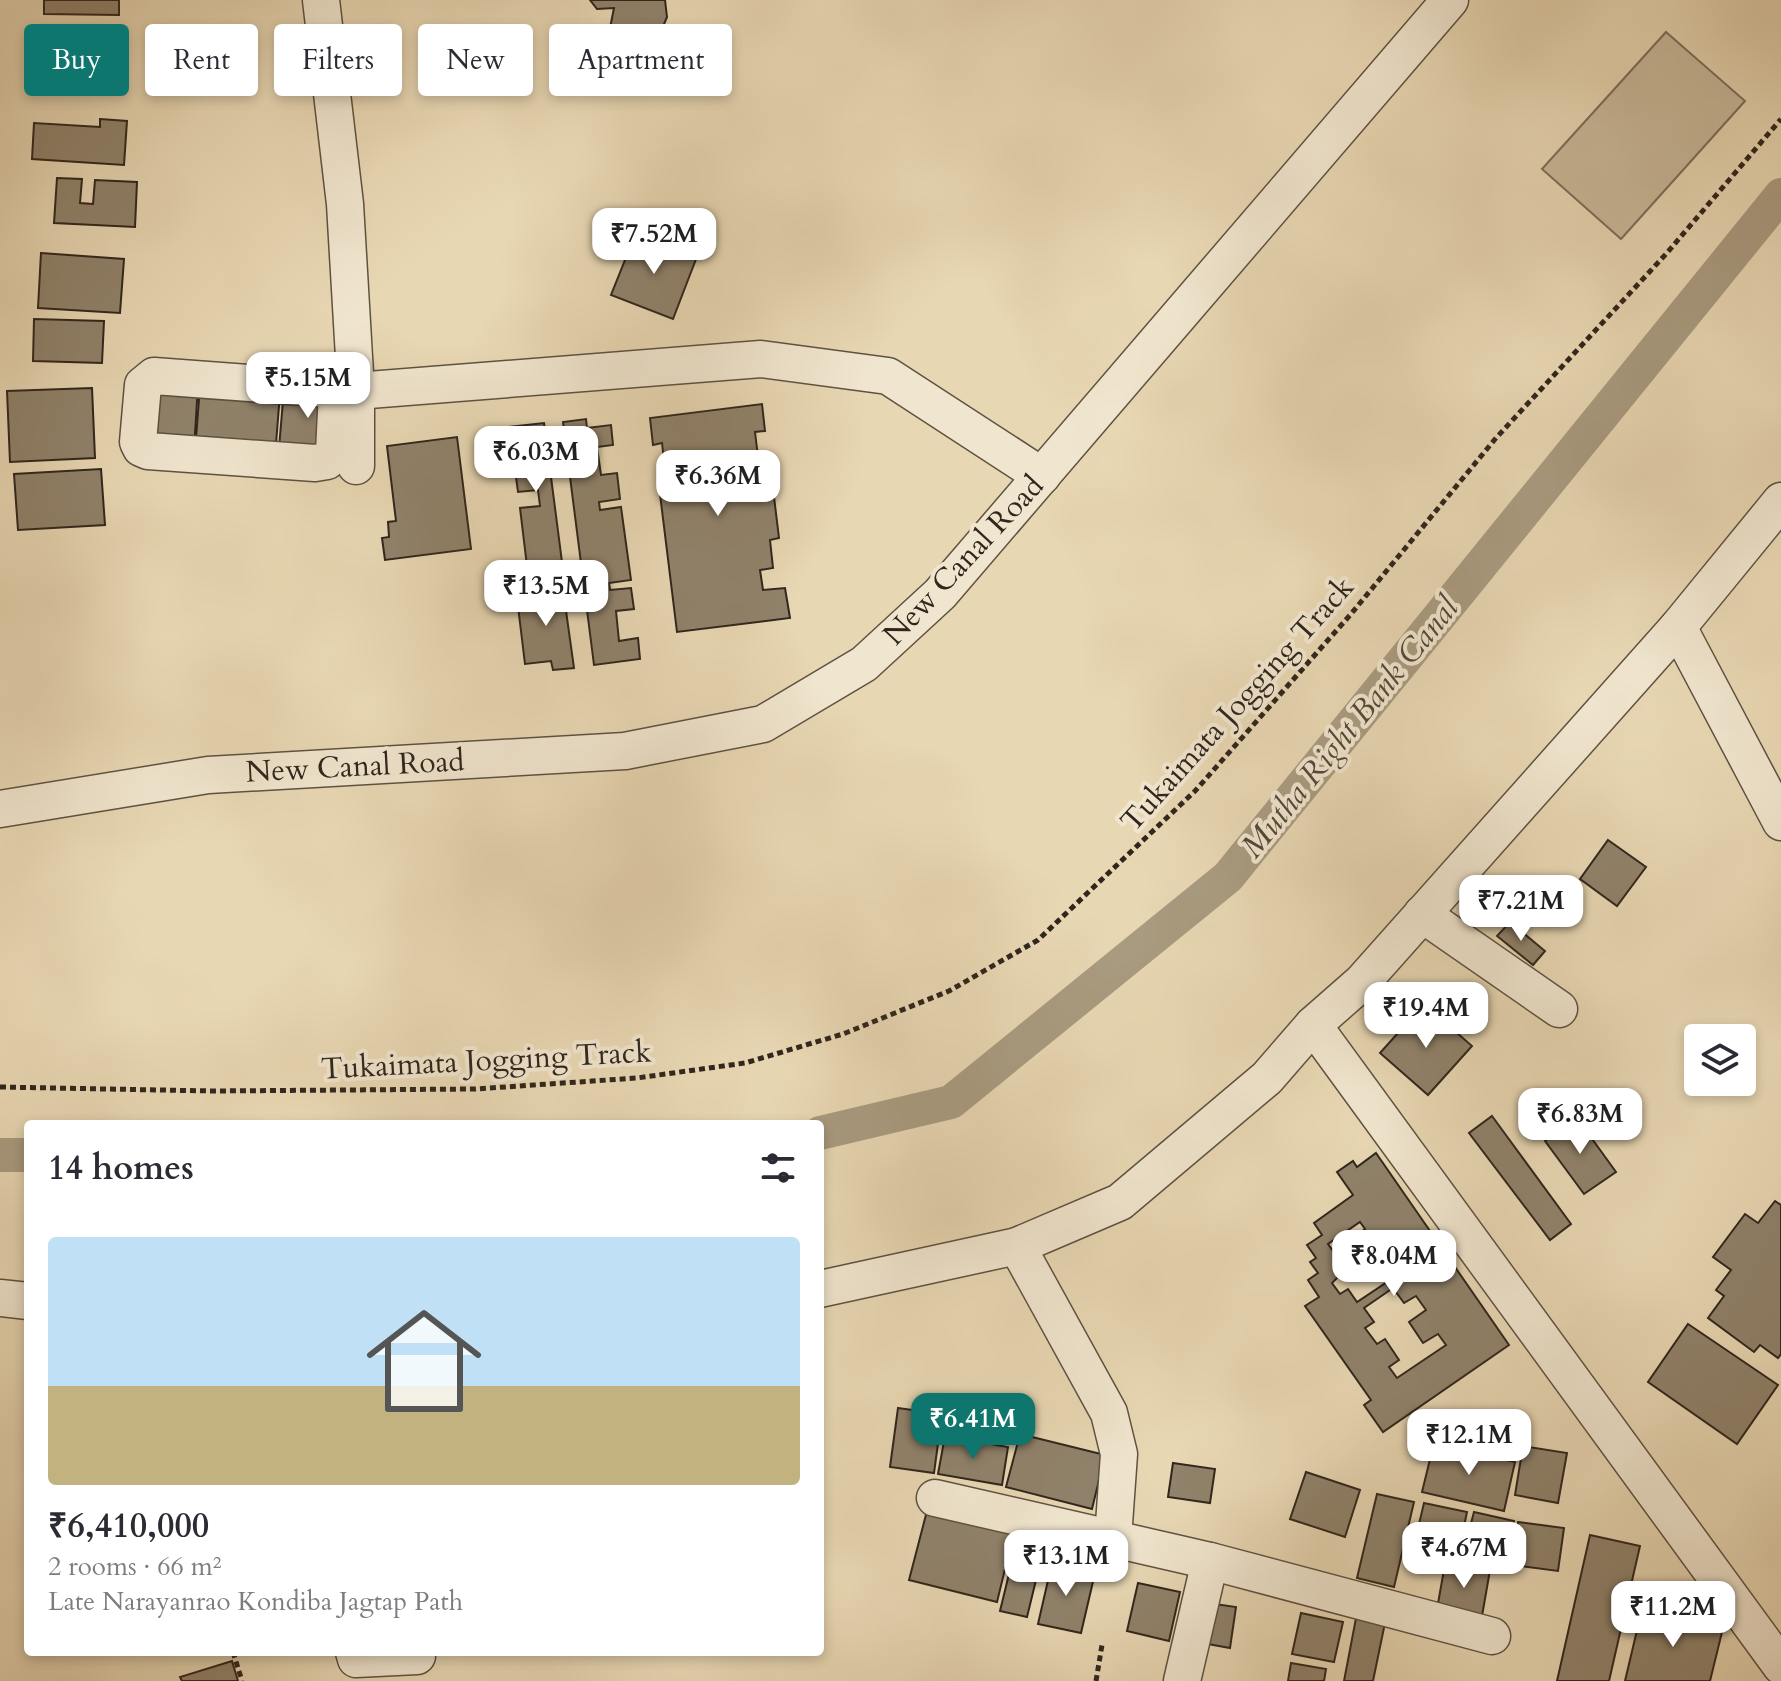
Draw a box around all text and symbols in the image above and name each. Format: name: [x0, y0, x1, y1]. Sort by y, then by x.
chip: Buy: [24, 24, 129, 96]
chip: Rent: [145, 24, 258, 96]
chip: Filters: [274, 24, 402, 96]
chip: New: [418, 24, 533, 96]
chip: Apartment: [549, 24, 732, 96]
pin: ₹7.52M: [589, 208, 719, 276]
text: ₹7.52M: [610, 216, 698, 251]
pin: ₹5.15M: [243, 352, 373, 420]
text: ₹5.15M: [264, 360, 352, 395]
pin: ₹6.03M: [471, 426, 601, 494]
text: ₹6.03M: [492, 434, 580, 469]
pin: ₹6.36M: [653, 450, 783, 518]
text: ₹6.36M: [674, 458, 762, 493]
street label: New Canal Road: [874, 466, 1053, 654]
pin: ₹13.5M: [481, 560, 611, 628]
text: ₹13.5M: [502, 568, 590, 603]
street label: Tukaimata Jogging Track: [1111, 568, 1363, 841]
water label: Mutha Right Bank Canal: [1231, 587, 1470, 868]
street label: New Canal Road: [245, 740, 465, 793]
pin: ₹7.21M: [1456, 875, 1586, 943]
text: ₹7.21M: [1477, 883, 1565, 918]
pin: ₹19.4M: [1361, 982, 1491, 1050]
text: ₹19.4M: [1382, 990, 1470, 1025]
map controls: [1684, 1024, 1756, 1096]
button: layers: [1684, 1024, 1756, 1096]
street label: Tukaimata Jogging Track: [320, 1031, 652, 1090]
pin: ₹6.83M: [1515, 1088, 1645, 1156]
text: ₹6.83M: [1536, 1096, 1624, 1131]
text: 14 homes: [48, 1145, 194, 1191]
icon: filters: [756, 1146, 800, 1190]
pin: ₹8.04M: [1329, 1230, 1459, 1298]
text: ₹8.04M: [1350, 1238, 1438, 1273]
icon: home: [352, 1289, 496, 1433]
pin: ₹6.41M: [908, 1393, 1038, 1461]
text: ₹6.41M: [929, 1401, 1017, 1436]
pin: ₹12.1M: [1404, 1409, 1534, 1477]
text: ₹12.1M: [1425, 1417, 1513, 1452]
text: ₹6,410,000: [48, 1503, 209, 1549]
pin: ₹4.67M: [1399, 1522, 1529, 1590]
pin: ₹13.1M: [1001, 1530, 1131, 1598]
text: ₹4.67M: [1420, 1530, 1508, 1565]
text: ₹13.1M: [1022, 1538, 1110, 1573]
text: 2 rooms · 66 m²: [48, 1549, 221, 1584]
pin: ₹11.2M: [1608, 1581, 1738, 1649]
text: Late Narayanrao Kondiba Jagtap Path: [48, 1584, 463, 1619]
text: ₹11.2M: [1629, 1589, 1717, 1624]

